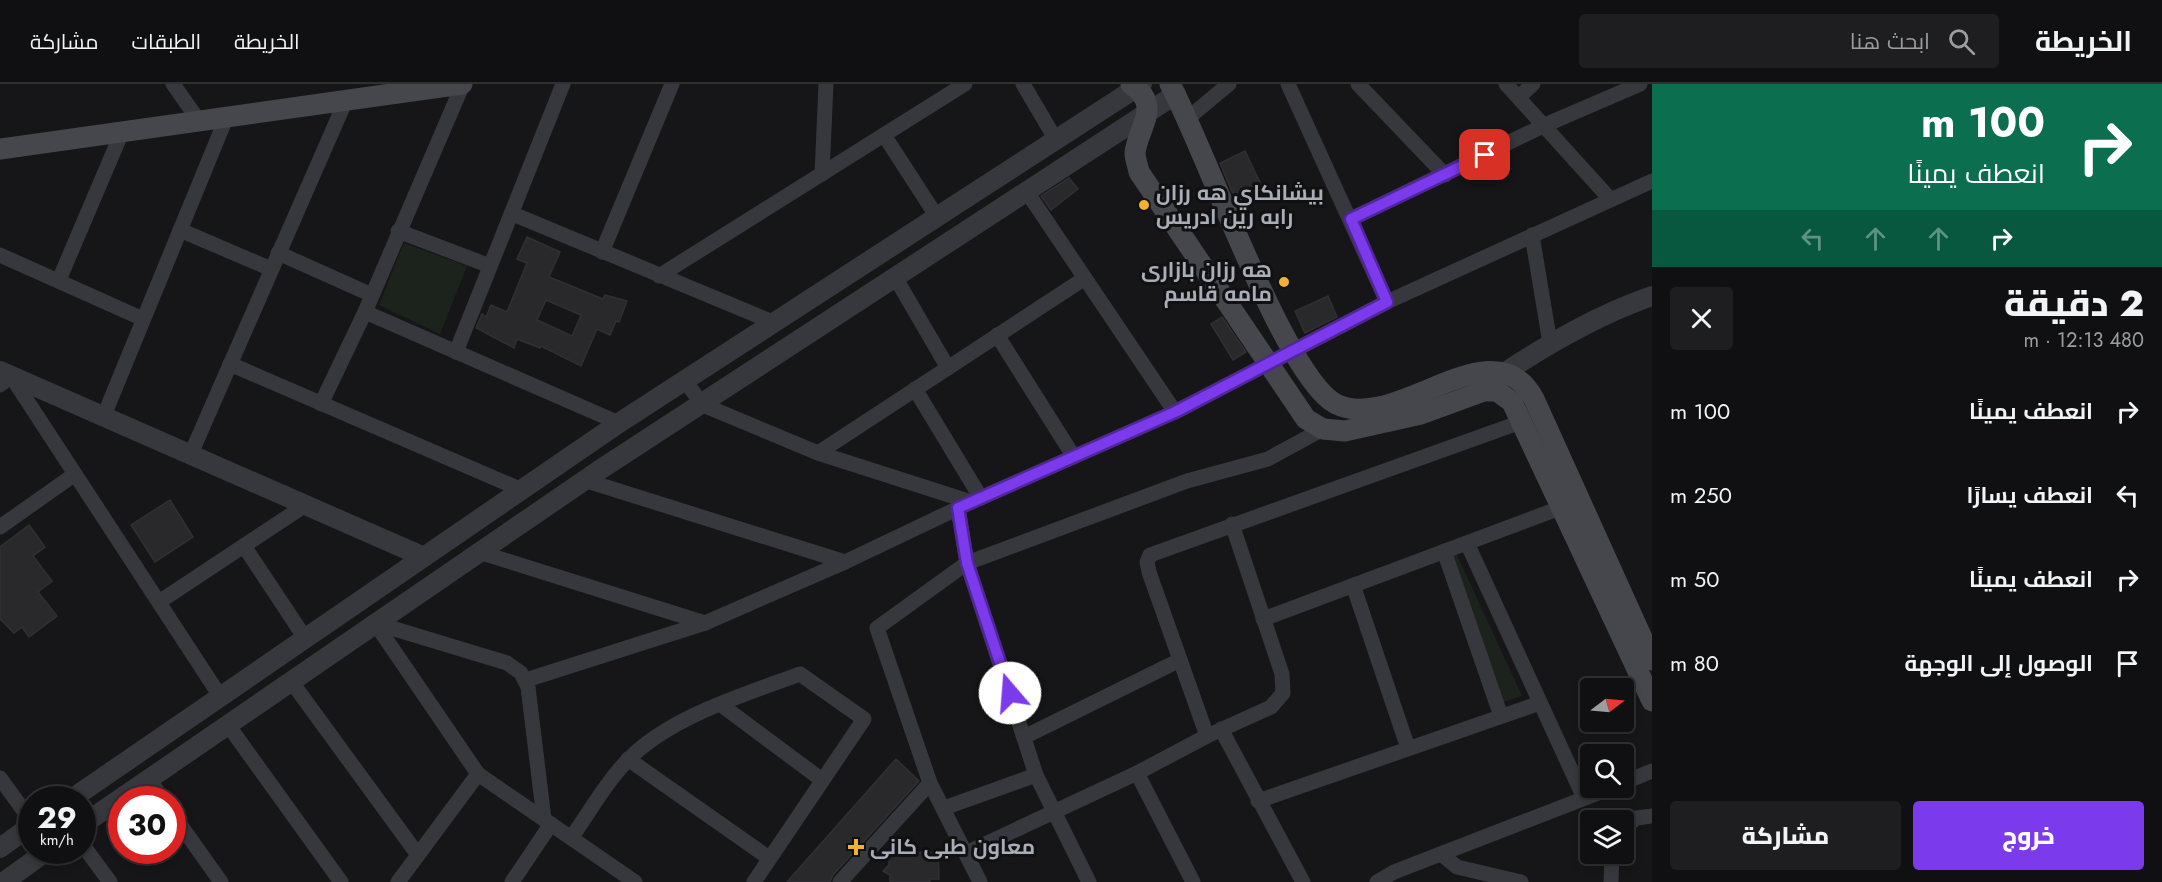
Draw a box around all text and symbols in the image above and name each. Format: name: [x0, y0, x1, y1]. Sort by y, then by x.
search box: [1579, 14, 1999, 68]
text: الخريطة: [2035, 21, 2132, 62]
text: ابحث هنا: [1850, 25, 1930, 57]
icon: search: [1945, 25, 1978, 58]
text: مشاركة: [30, 27, 99, 57]
text: الطبقات: [132, 27, 201, 57]
text: الخريطة: [234, 27, 300, 57]
text: 100 m: [1921, 92, 2045, 153]
icon: right: [2066, 108, 2144, 186]
pin: [1459, 129, 1510, 180]
icon: arrive: [1468, 138, 1501, 171]
text: انعطف يمينًا: [1907, 154, 2045, 193]
place label: بيشانكاي هه رزان رابه رين ادريس: [1156, 178, 1324, 232]
marker: بيشانكاي هه رزان رابه رين ادريس: [1137, 198, 1151, 212]
icon: left: [1796, 222, 1829, 255]
icon: ahead: [1859, 222, 1892, 255]
icon: ahead: [1922, 222, 1955, 255]
icon: right: [1985, 222, 2018, 255]
place label: هه رزان بازارى مامه قاسم: [1141, 255, 1272, 309]
marker: هه رزان بازارى مامه قاسم: [1277, 275, 1291, 289]
text: 2 دقيقة: [2004, 277, 2144, 329]
button: close: [1670, 287, 1733, 350]
text: 480 m · 12:13: [2024, 326, 2144, 355]
text: 100 m: [1670, 395, 1730, 427]
text: انعطف يمينًا: [1969, 395, 2093, 427]
icon: right: [2111, 395, 2144, 428]
text: 250 m: [1670, 479, 1732, 511]
text: انعطف يسارًا: [1966, 479, 2093, 511]
icon: left: [2111, 479, 2144, 512]
text: 50 m: [1670, 563, 1719, 595]
text: انعطف يمينًا: [1969, 563, 2093, 595]
icon: right: [2111, 563, 2144, 596]
text: 80 m: [1670, 647, 1719, 679]
text: الوصول إلى الوجهة: [1905, 647, 2093, 679]
icon: arrive: [2111, 647, 2144, 680]
position arrow: [978, 661, 1042, 725]
north arrow: [1580, 678, 1634, 732]
map controls: [1580, 678, 1634, 864]
button: search: [1580, 744, 1634, 798]
speed limit sign: 30: [108, 786, 186, 864]
text: 29: [37, 796, 77, 839]
button: مشاركة: [1670, 801, 1901, 870]
button: خروج: [1913, 801, 2144, 870]
button: layers: [1580, 810, 1634, 864]
text: km/h: [40, 829, 74, 851]
place label: معاون طبی کانی: [870, 832, 1035, 862]
marker: معاون طبی کانی: [847, 838, 865, 856]

